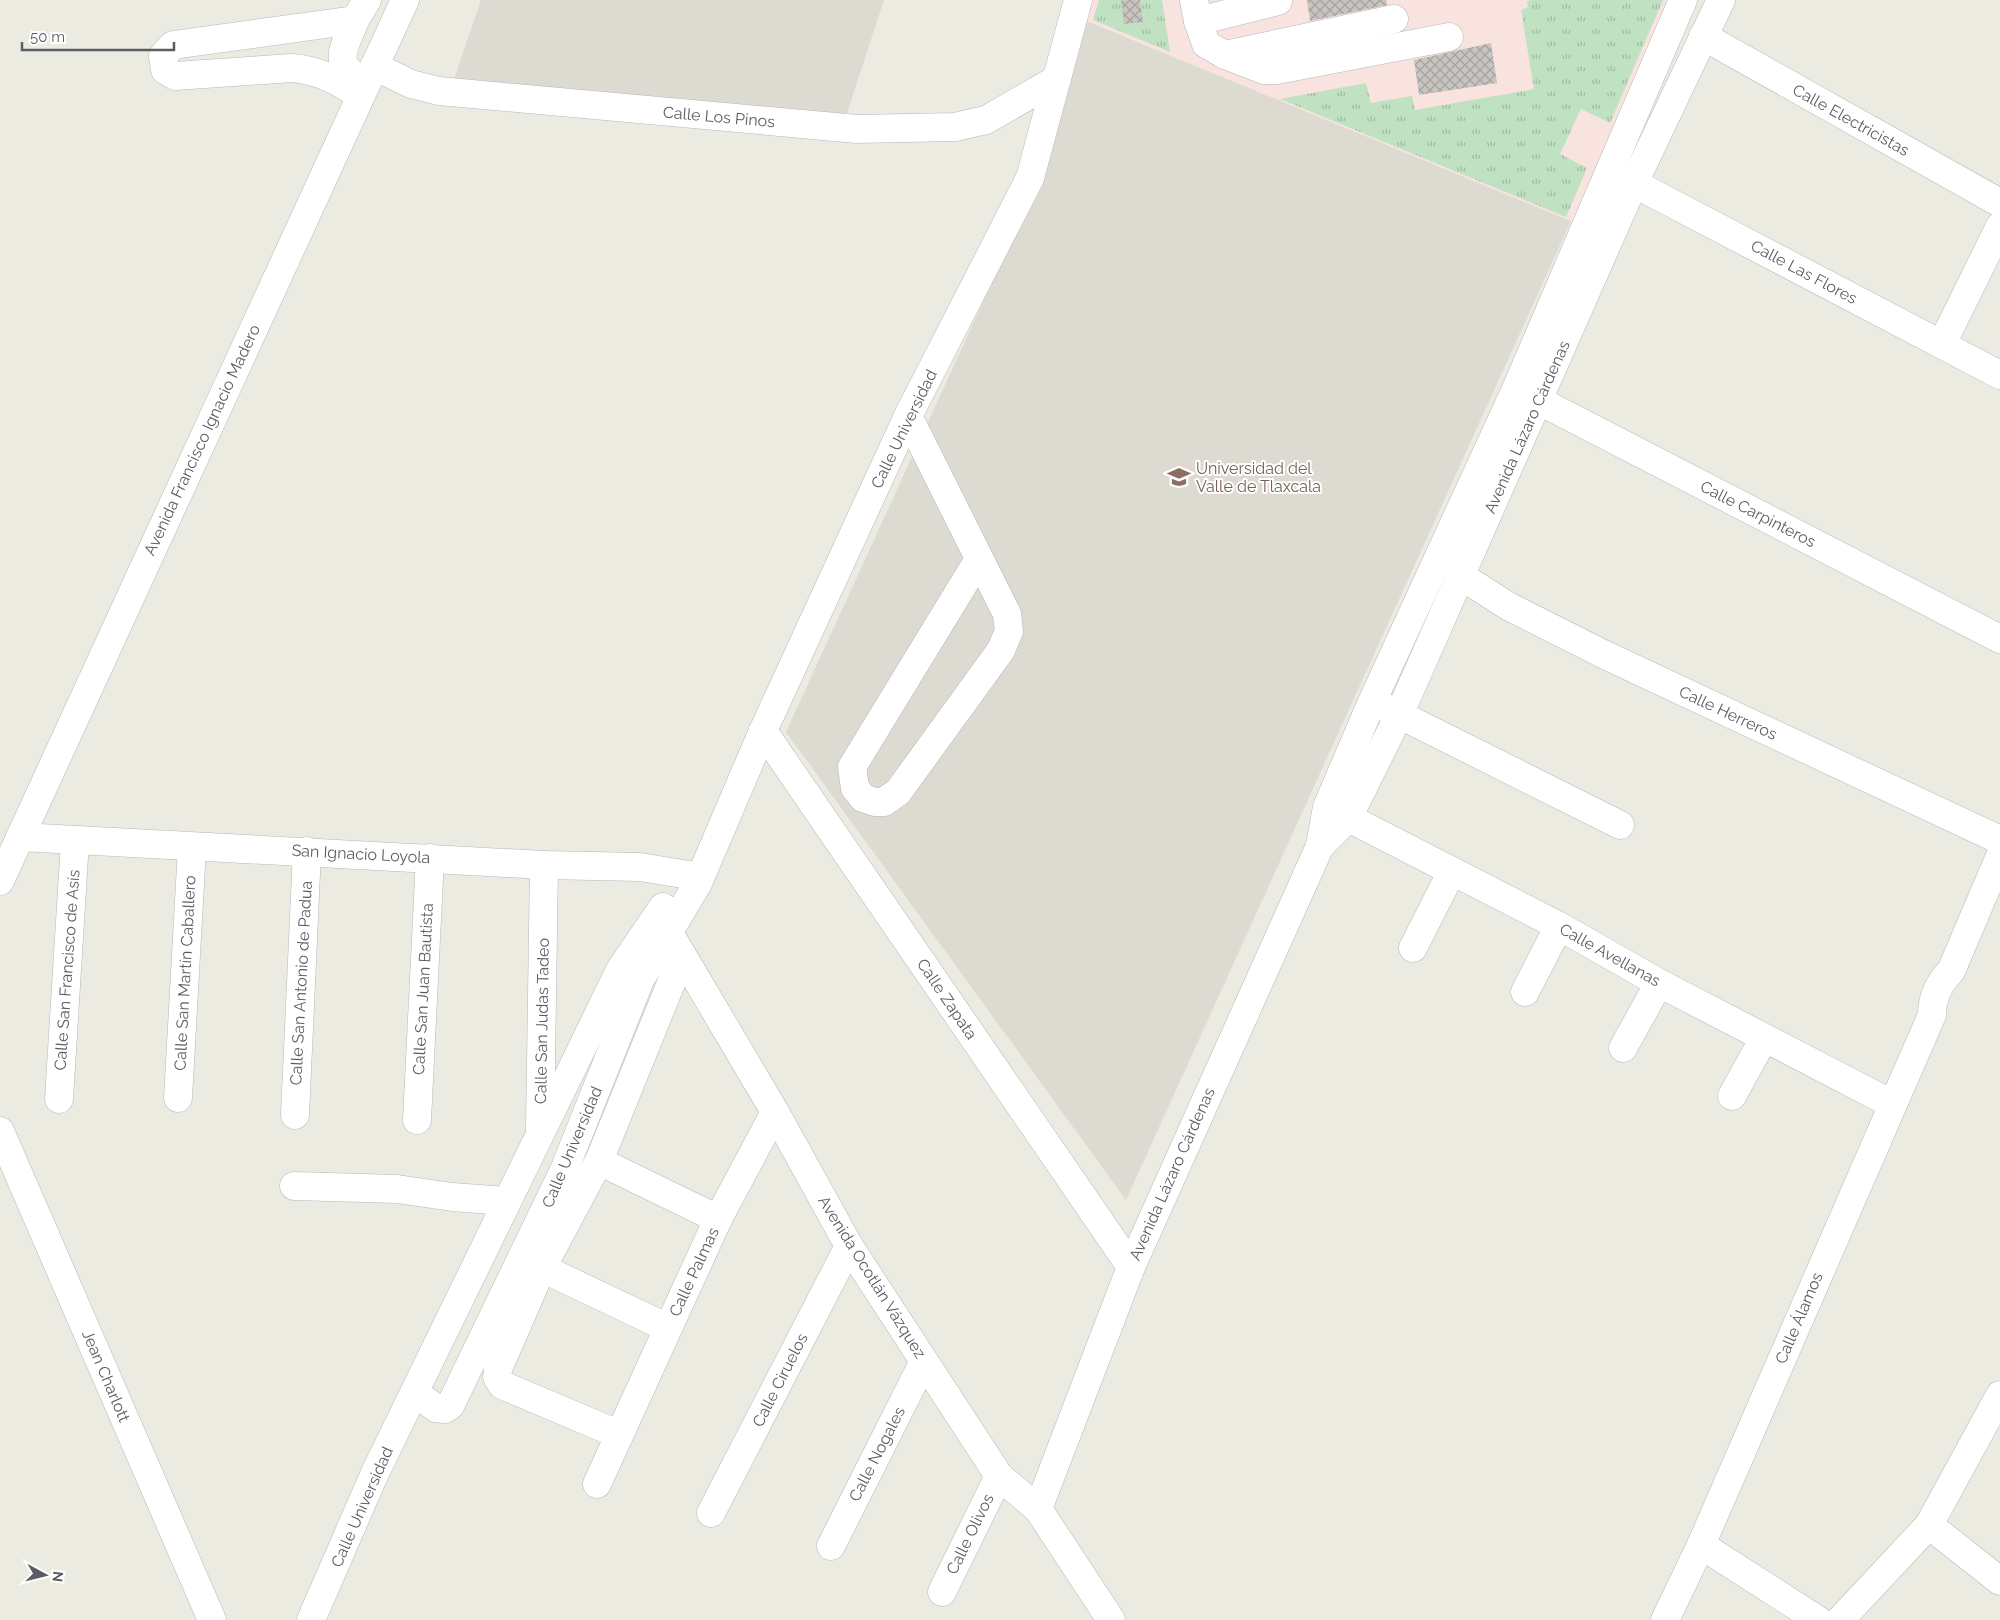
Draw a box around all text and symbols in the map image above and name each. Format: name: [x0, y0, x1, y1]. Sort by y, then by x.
scale bar: [22, 20, 175, 52]
text: 50 m: [30, 28, 65, 46]
street label: Calle Electricistas: [1789, 80, 1913, 160]
street label: Calle Los Pinos: [662, 103, 776, 131]
street label: Calle Las Flores: [1748, 236, 1861, 308]
street label: Avenida Francisco Ignacio Madero: [140, 321, 264, 559]
street label: Avenida Lázaro Cárdenas: [1480, 337, 1574, 516]
street label: Calle Universidad: [867, 366, 941, 491]
place label: Universidad del Valle de Tlaxcala: [1196, 459, 1321, 496]
school or university icon: Universidad del Valle de Tlaxcala: [1166, 464, 1192, 490]
street label: Calle Carpinteros: [1697, 477, 1819, 551]
street label: Calle Herreros: [1676, 682, 1780, 744]
street label: San Ignacio Loyola: [291, 841, 431, 867]
street label: Calle San Francisco de Asís: [51, 869, 84, 1071]
street label: Calle San Martín Caballero: [170, 875, 200, 1071]
street label: Calle San Antonio de Padua: [286, 880, 316, 1086]
street label: Calle San Juan Bautista: [409, 903, 437, 1075]
street label: Calle Avellanas: [1556, 919, 1664, 991]
street label: Calle San Judas Tadeo: [531, 938, 553, 1104]
street label: Calle Zapata: [913, 955, 981, 1043]
street label: Calle Universidad: [538, 1084, 606, 1210]
street label: Avenida Lázaro Cárdenas: [1125, 1084, 1219, 1263]
street label: Avenida Ocotlán Vázquez: [814, 1192, 930, 1362]
street label: Calle Palmas: [665, 1224, 723, 1320]
street label: Calle Álamos: [1770, 1269, 1827, 1366]
street label: Jean Charlott: [78, 1327, 134, 1425]
street label: Calle Ciruelos: [748, 1330, 812, 1430]
street label: Calle Nogales: [845, 1403, 909, 1505]
street label: Calle Universidad: [327, 1444, 397, 1570]
street label: Calle Olivos: [942, 1490, 998, 1577]
north arrow: [20, 1550, 70, 1600]
text: N: [49, 1570, 66, 1583]

